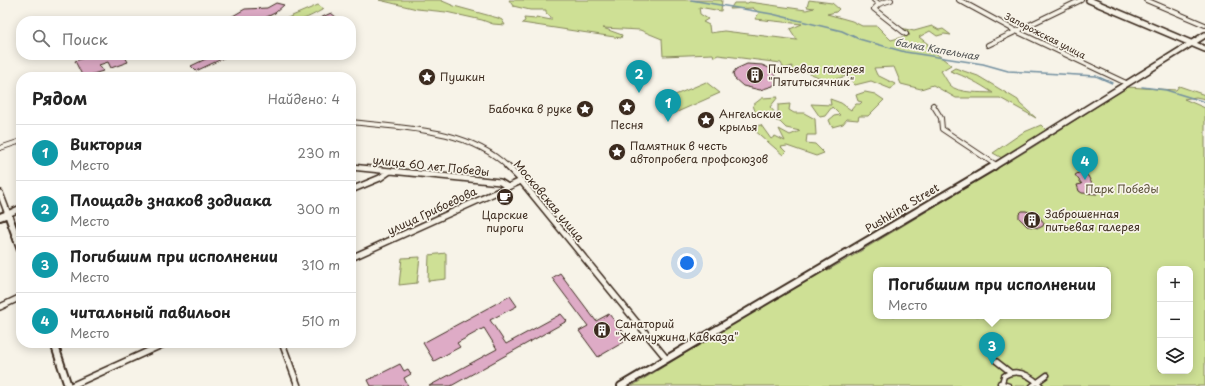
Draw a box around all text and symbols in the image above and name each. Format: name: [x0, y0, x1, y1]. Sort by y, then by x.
street label: Запорожская улица: [1002, 9, 1089, 62]
search box: [16, 16, 356, 60]
icon: search: [30, 27, 52, 49]
text: Поиск: [62, 27, 108, 50]
water label: балка Капельная: [894, 34, 981, 63]
pin: 2: [626, 60, 652, 93]
place label: Питьевая галерея "Пятитысячник": [768, 60, 865, 90]
building icon: Питьевая галерея "Пятитысячник": [745, 65, 765, 85]
place icon: Пушкин: [417, 67, 437, 87]
place label: Пушкин: [440, 68, 485, 85]
text: Рядом: [32, 85, 87, 111]
text: Найдено: 4: [268, 89, 340, 108]
pin: 1: [655, 89, 681, 122]
place icon: Песня: [617, 97, 637, 117]
place icon: Бабочка в руке: [575, 99, 595, 119]
place label: Бабочка в руке: [488, 100, 572, 117]
place label: Ангельские крылья: [719, 105, 782, 135]
place icon: Ангельские крылья: [696, 110, 716, 130]
place label: Песня: [611, 116, 643, 133]
text: Виктория: [70, 132, 142, 155]
place label: Памятник в честь автопробега профсоюзов: [630, 137, 768, 167]
place icon: Памятник в честь автопробега профсоюзов: [607, 142, 627, 162]
text: 1: [42, 143, 48, 162]
text: 230 m: [298, 143, 340, 162]
pin: 4: [1072, 147, 1098, 180]
street label: улица 60 лет Победы: [372, 151, 490, 180]
text: Место: [70, 155, 110, 174]
street label: Московская улица: [510, 156, 589, 245]
street label: Pushkina Street: [861, 178, 942, 236]
park label: Парк Победы: [1085, 180, 1159, 197]
street label: улица Грибоедова: [384, 182, 480, 239]
cafe icon: Царские пироги: [495, 187, 515, 207]
text: Площадь знаков зодиака: [70, 188, 272, 211]
text: 2: [40, 199, 50, 218]
text: 300 m: [296, 199, 340, 218]
place label: Заброшенная питьевая галерея: [1044, 205, 1140, 235]
place label: Царские пироги: [482, 206, 528, 236]
building icon: Заброшенная питьевая галерея: [1022, 210, 1042, 230]
text: Место: [70, 211, 110, 230]
text: Погибшим при исполнении: [70, 244, 278, 267]
your location: [677, 253, 697, 273]
text: 3: [41, 255, 49, 274]
text: 310 m: [301, 255, 340, 274]
map controls: [1157, 266, 1193, 374]
button: +: [1157, 266, 1193, 302]
text: Место: [70, 267, 110, 286]
popup: [873, 267, 1111, 319]
text: Погибшим при исполнении: [888, 272, 1096, 295]
text: Место: [888, 295, 928, 314]
text: читальный павильон: [70, 300, 231, 323]
button: −: [1157, 302, 1193, 338]
text: 4: [41, 311, 49, 330]
text: 510 m: [301, 311, 340, 330]
place label: Санаторий "Жемчужина Кавказа": [615, 315, 739, 345]
building icon: Санаторий "Жемчужина Кавказа": [592, 320, 612, 340]
text: Место: [70, 323, 110, 342]
pin: 3: [979, 332, 1005, 365]
button: layers: [1157, 338, 1193, 374]

